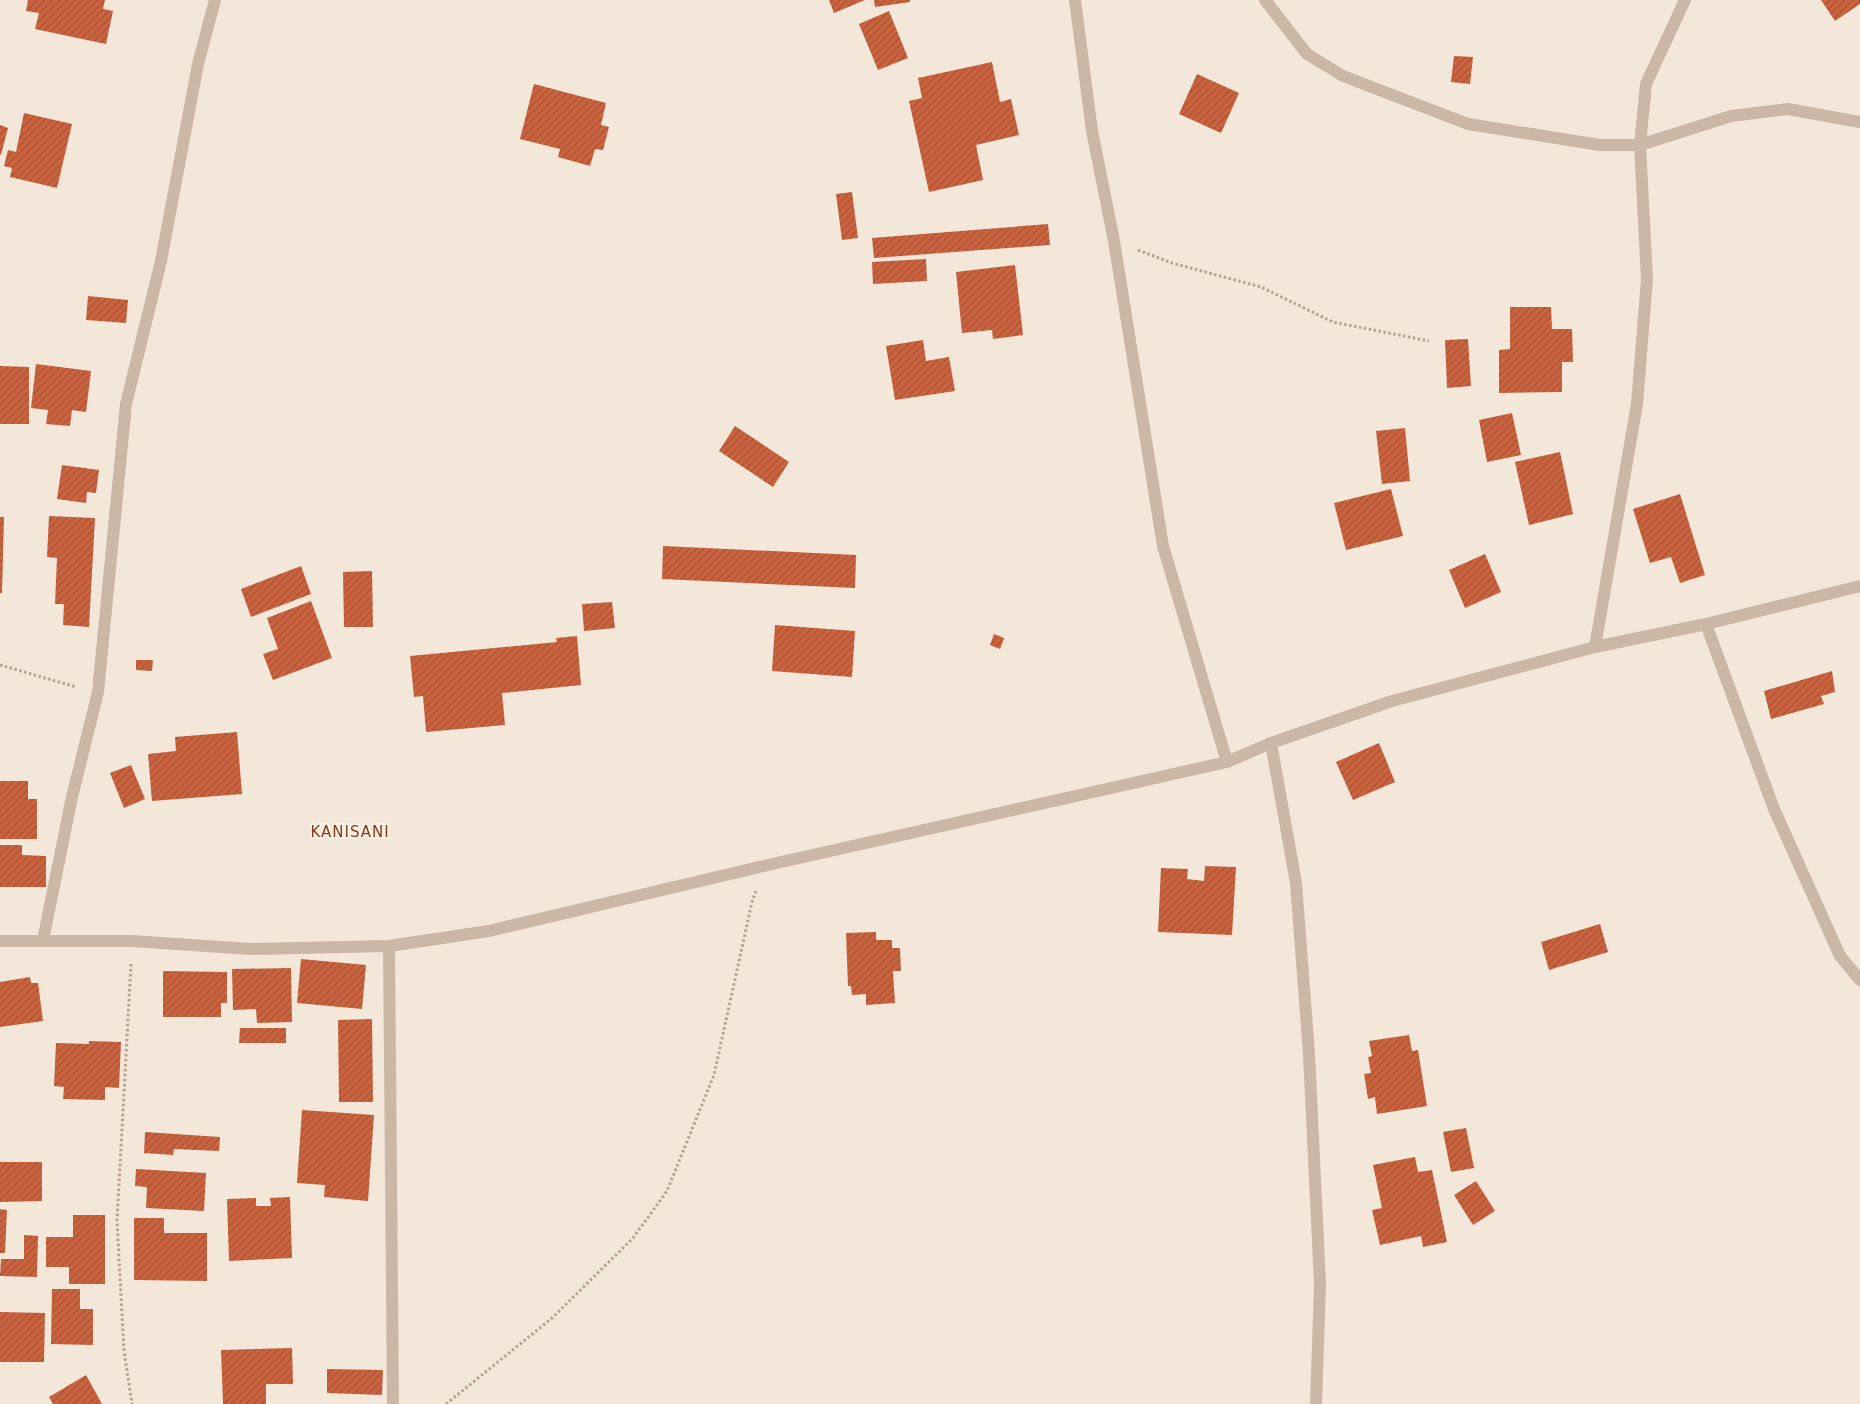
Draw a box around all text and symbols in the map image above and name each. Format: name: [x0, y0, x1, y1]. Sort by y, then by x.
district label: KANISANI: [310, 823, 390, 841]

